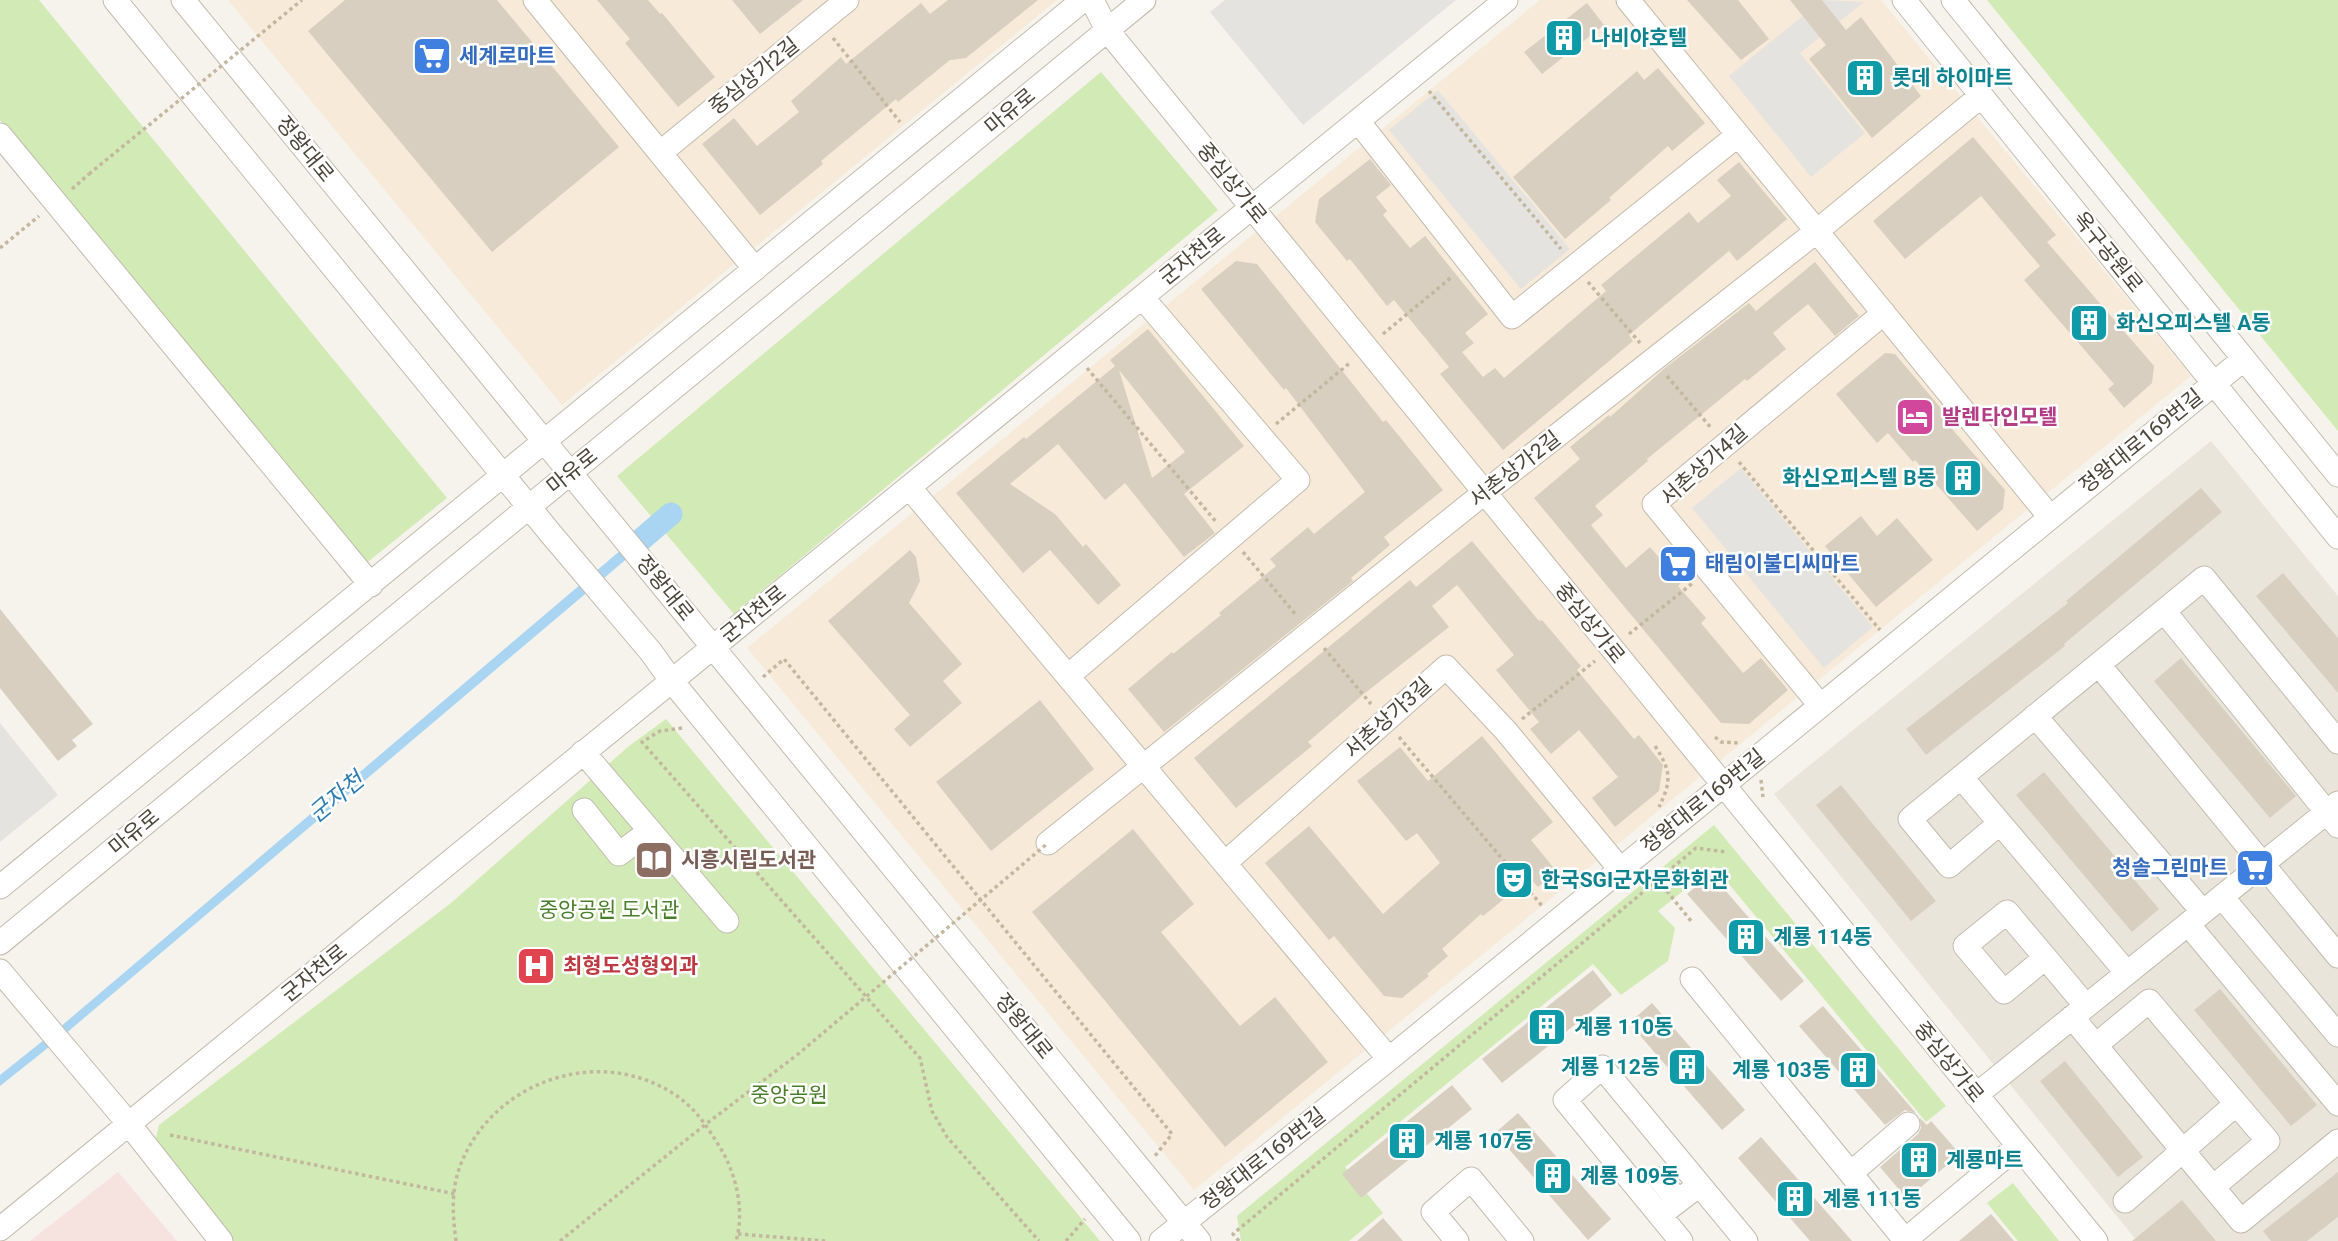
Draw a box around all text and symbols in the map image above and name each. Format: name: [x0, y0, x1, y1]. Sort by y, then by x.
building icon: 나비야호텔: [1543, 17, 1585, 59]
place label: 나비야호텔: [1591, 26, 1688, 50]
street label: 중심상가2길: [704, 33, 804, 119]
supermarket icon: 세계로마트: [411, 35, 453, 77]
place label: 세계로마트: [459, 44, 556, 68]
building icon: 롯데 하이마트: [1844, 57, 1886, 99]
place label: 롯데 하이마트: [1892, 66, 2013, 90]
street label: 마유로: [980, 83, 1040, 139]
street label: 정왕대로: [271, 111, 339, 187]
street label: 중심상가로: [1192, 138, 1272, 228]
street label: 옥구공원로: [2068, 207, 2148, 297]
street label: 군자천로: [1154, 222, 1230, 290]
building icon: 화신오피스텔 A동: [2068, 302, 2110, 344]
place label: 화신오피스텔 A동: [2116, 311, 2271, 335]
street label: 정왕대로169번길: [2075, 384, 2207, 498]
hotel icon: 발렌타인모텔: [1894, 396, 1936, 438]
place label: 발렌타인모텔: [1942, 405, 2058, 429]
street label: 서촌상가4길: [1656, 420, 1752, 510]
street label: 서촌상가2길: [1465, 426, 1565, 512]
street label: 마유로: [542, 443, 602, 499]
building icon: 화신오피스텔 B동: [1942, 457, 1984, 499]
place label: 화신오피스텔 B동: [1782, 466, 1936, 490]
supermarket icon: 태림이불디씨마트: [1657, 543, 1699, 585]
street label: 정왕대로: [631, 550, 699, 626]
place label: 태림이불디씨마트: [1705, 552, 1860, 576]
street label: 중심상가로: [1550, 578, 1630, 668]
street label: 군자천로: [715, 580, 791, 648]
street label: 서촌상가3길: [1340, 673, 1436, 763]
street label: 정왕대로169번길: [1637, 744, 1769, 858]
water label: 군자천: [303, 765, 371, 828]
street label: 마유로: [104, 804, 164, 860]
library icon: 시흥시립도서관: [633, 839, 675, 881]
supermarket icon: 청솔그린마트: [2234, 847, 2276, 889]
place label: 시흥시립도서관: [681, 848, 816, 872]
place label: 청솔그린마트: [2112, 856, 2228, 880]
theatre icon: 한국SGI군자문화회관: [1493, 859, 1535, 901]
place label: 한국SGI군자문화회관: [1541, 868, 1729, 892]
park label: 중앙공원 도서관: [539, 898, 679, 922]
building icon: 계룡 114동: [1725, 916, 1767, 958]
place label: 계룡 114동: [1773, 925, 1872, 949]
street label: 군자천로: [276, 939, 352, 1007]
hospital icon: 최형도성형외과: [515, 945, 557, 987]
place label: 최형도성형외과: [563, 954, 698, 978]
street label: 정왕대로: [990, 988, 1058, 1064]
building icon: 계룡 110동: [1526, 1006, 1568, 1048]
place label: 계룡 110동: [1574, 1015, 1673, 1039]
street label: 중심상가로: [1909, 1017, 1989, 1107]
building icon: 계룡 112동: [1666, 1046, 1708, 1088]
building icon: 계룡 103동: [1837, 1049, 1879, 1091]
place label: 계룡 112동: [1561, 1055, 1660, 1079]
place label: 계룡 103동: [1732, 1058, 1831, 1082]
park label: 중앙공원: [750, 1083, 828, 1107]
street label: 정왕대로169번길: [1196, 1103, 1330, 1215]
building icon: 계룡 107동: [1386, 1120, 1428, 1162]
place label: 계룡 107동: [1434, 1129, 1533, 1153]
building icon: 계룡마트: [1898, 1139, 1940, 1181]
place label: 계룡마트: [1946, 1148, 2023, 1172]
building icon: 계룡 109동: [1532, 1155, 1574, 1197]
place label: 계룡 109동: [1580, 1164, 1679, 1188]
building icon: 계룡 111동: [1774, 1178, 1816, 1220]
place label: 계룡 111동: [1822, 1187, 1921, 1211]

